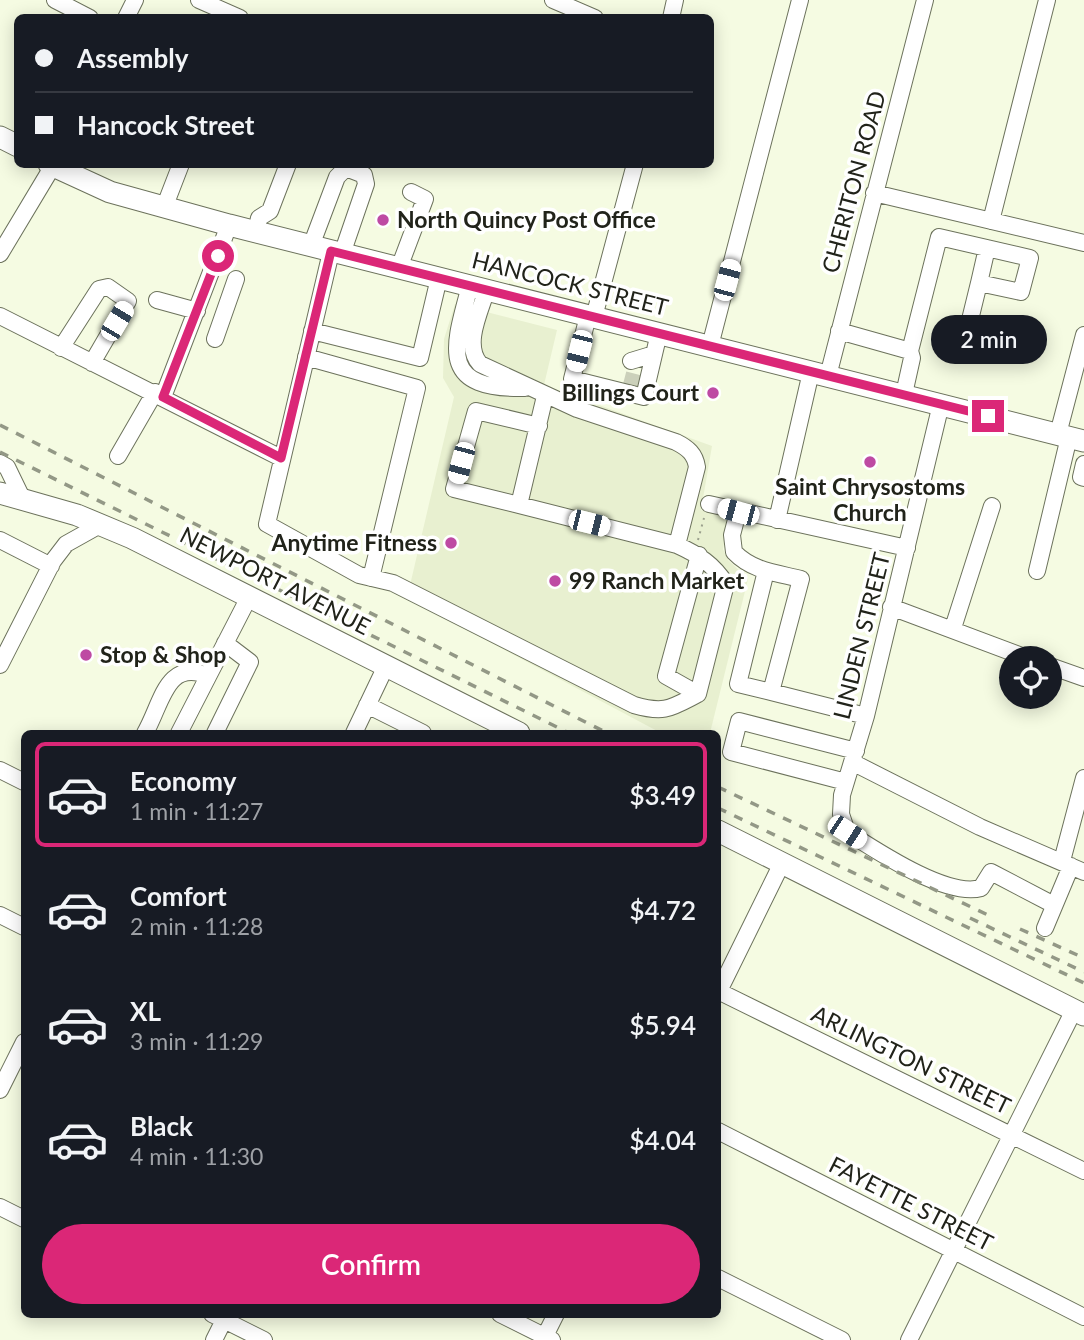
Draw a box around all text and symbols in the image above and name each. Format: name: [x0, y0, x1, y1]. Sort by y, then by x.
text: Assembly: [77, 42, 189, 74]
street label: CHERITON ROAD: [815, 88, 891, 276]
text: Hancock Street: [77, 109, 255, 141]
place label: North Quincy Post Office: [397, 205, 656, 233]
marker: North Quincy Post Office: [375, 212, 391, 228]
route start: [202, 240, 234, 272]
street label: HANCOCK STREET: [469, 245, 672, 321]
car: [712, 257, 743, 303]
car: [98, 298, 137, 344]
callout: 2 min: [930, 314, 1046, 364]
text: 2 min: [961, 325, 1017, 353]
car: [564, 328, 595, 374]
place label: Billings Court: [562, 378, 699, 406]
marker: Billings Court: [705, 385, 721, 401]
route end: [972, 400, 1004, 432]
car: [446, 440, 477, 486]
marker: Saint Chrysostoms Church: [862, 454, 878, 470]
place label: Saint Chrysostoms Church: [775, 472, 965, 526]
car: [715, 496, 762, 528]
car: [567, 508, 612, 538]
street label: NEWPORT AVENUE: [176, 520, 375, 640]
place label: Anytime Fitness: [270, 528, 437, 556]
marker: Anytime Fitness: [443, 535, 459, 551]
street label: LINDEN STREET: [827, 549, 895, 722]
place label: 99 Ranch Market: [569, 566, 745, 594]
marker: 99 Ranch Market: [547, 573, 563, 589]
place label: Stop & Shop: [100, 640, 226, 668]
map controls: [999, 646, 1062, 709]
button: locate: [999, 646, 1062, 709]
marker: Stop & Shop: [78, 647, 94, 663]
icon: car: [46, 763, 109, 826]
text: Economy: [130, 765, 236, 797]
text: $3.49: [630, 779, 696, 811]
text: 1 min · 11:27: [130, 797, 263, 825]
car: [824, 812, 871, 852]
icon: car: [46, 878, 109, 941]
text: Comfort: [130, 880, 227, 912]
text: $4.72: [630, 894, 696, 926]
text: 2 min · 11:28: [130, 912, 263, 940]
icon: car: [46, 993, 109, 1056]
text: XL: [130, 995, 161, 1027]
street label: ARLINGTON STREET: [807, 999, 1016, 1120]
text: $5.94: [630, 1009, 696, 1041]
text: 3 min · 11:29: [130, 1027, 263, 1055]
icon: car: [46, 1108, 109, 1171]
text: Black: [130, 1110, 193, 1142]
text: $4.04: [630, 1124, 696, 1156]
text: 4 min · 11:30: [130, 1142, 263, 1170]
street label: FAYETTE STREET: [825, 1150, 998, 1257]
button: Confirm: [42, 1224, 700, 1304]

